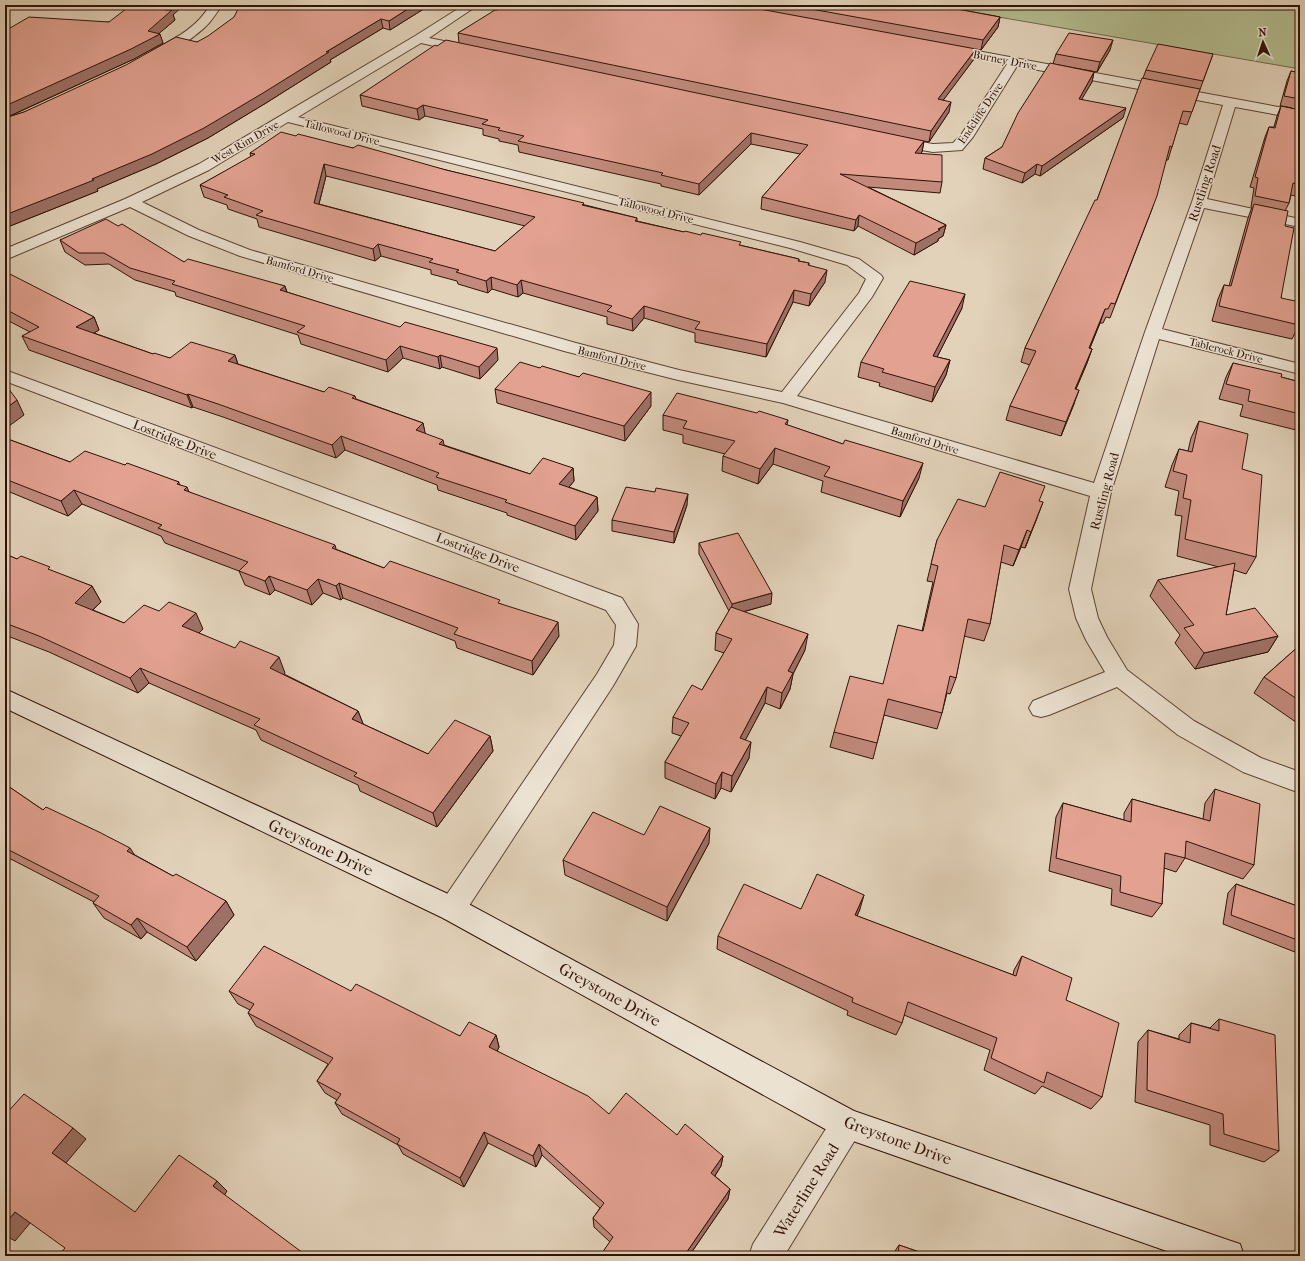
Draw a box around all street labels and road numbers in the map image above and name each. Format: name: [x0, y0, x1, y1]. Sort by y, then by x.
street label: Burney Drive: [972, 48, 1038, 73]
street label: Endcliffe Drive: [955, 80, 1006, 146]
street label: Tallowood Drive: [303, 117, 381, 148]
street label: West Rim Drive: [208, 118, 282, 167]
street label: Rustling Road: [1185, 142, 1224, 223]
street label: Tallowood Drive: [617, 195, 695, 226]
street label: Bamford Drive: [264, 254, 336, 286]
street label: Tablerock Drive: [1188, 335, 1265, 366]
street label: Bamford Drive: [576, 344, 648, 373]
street label: Lostridge Drive: [131, 417, 219, 462]
street label: Bamford Drive: [889, 424, 961, 457]
street label: Rustling Road: [1087, 450, 1122, 532]
street label: Lostridge Drive: [434, 530, 522, 575]
street label: Greystone Drive: [265, 815, 376, 880]
street label: Greystone Drive: [556, 959, 664, 1030]
street label: Greystone Drive: [841, 1112, 954, 1169]
street label: Waterline Road: [769, 1139, 843, 1242]

